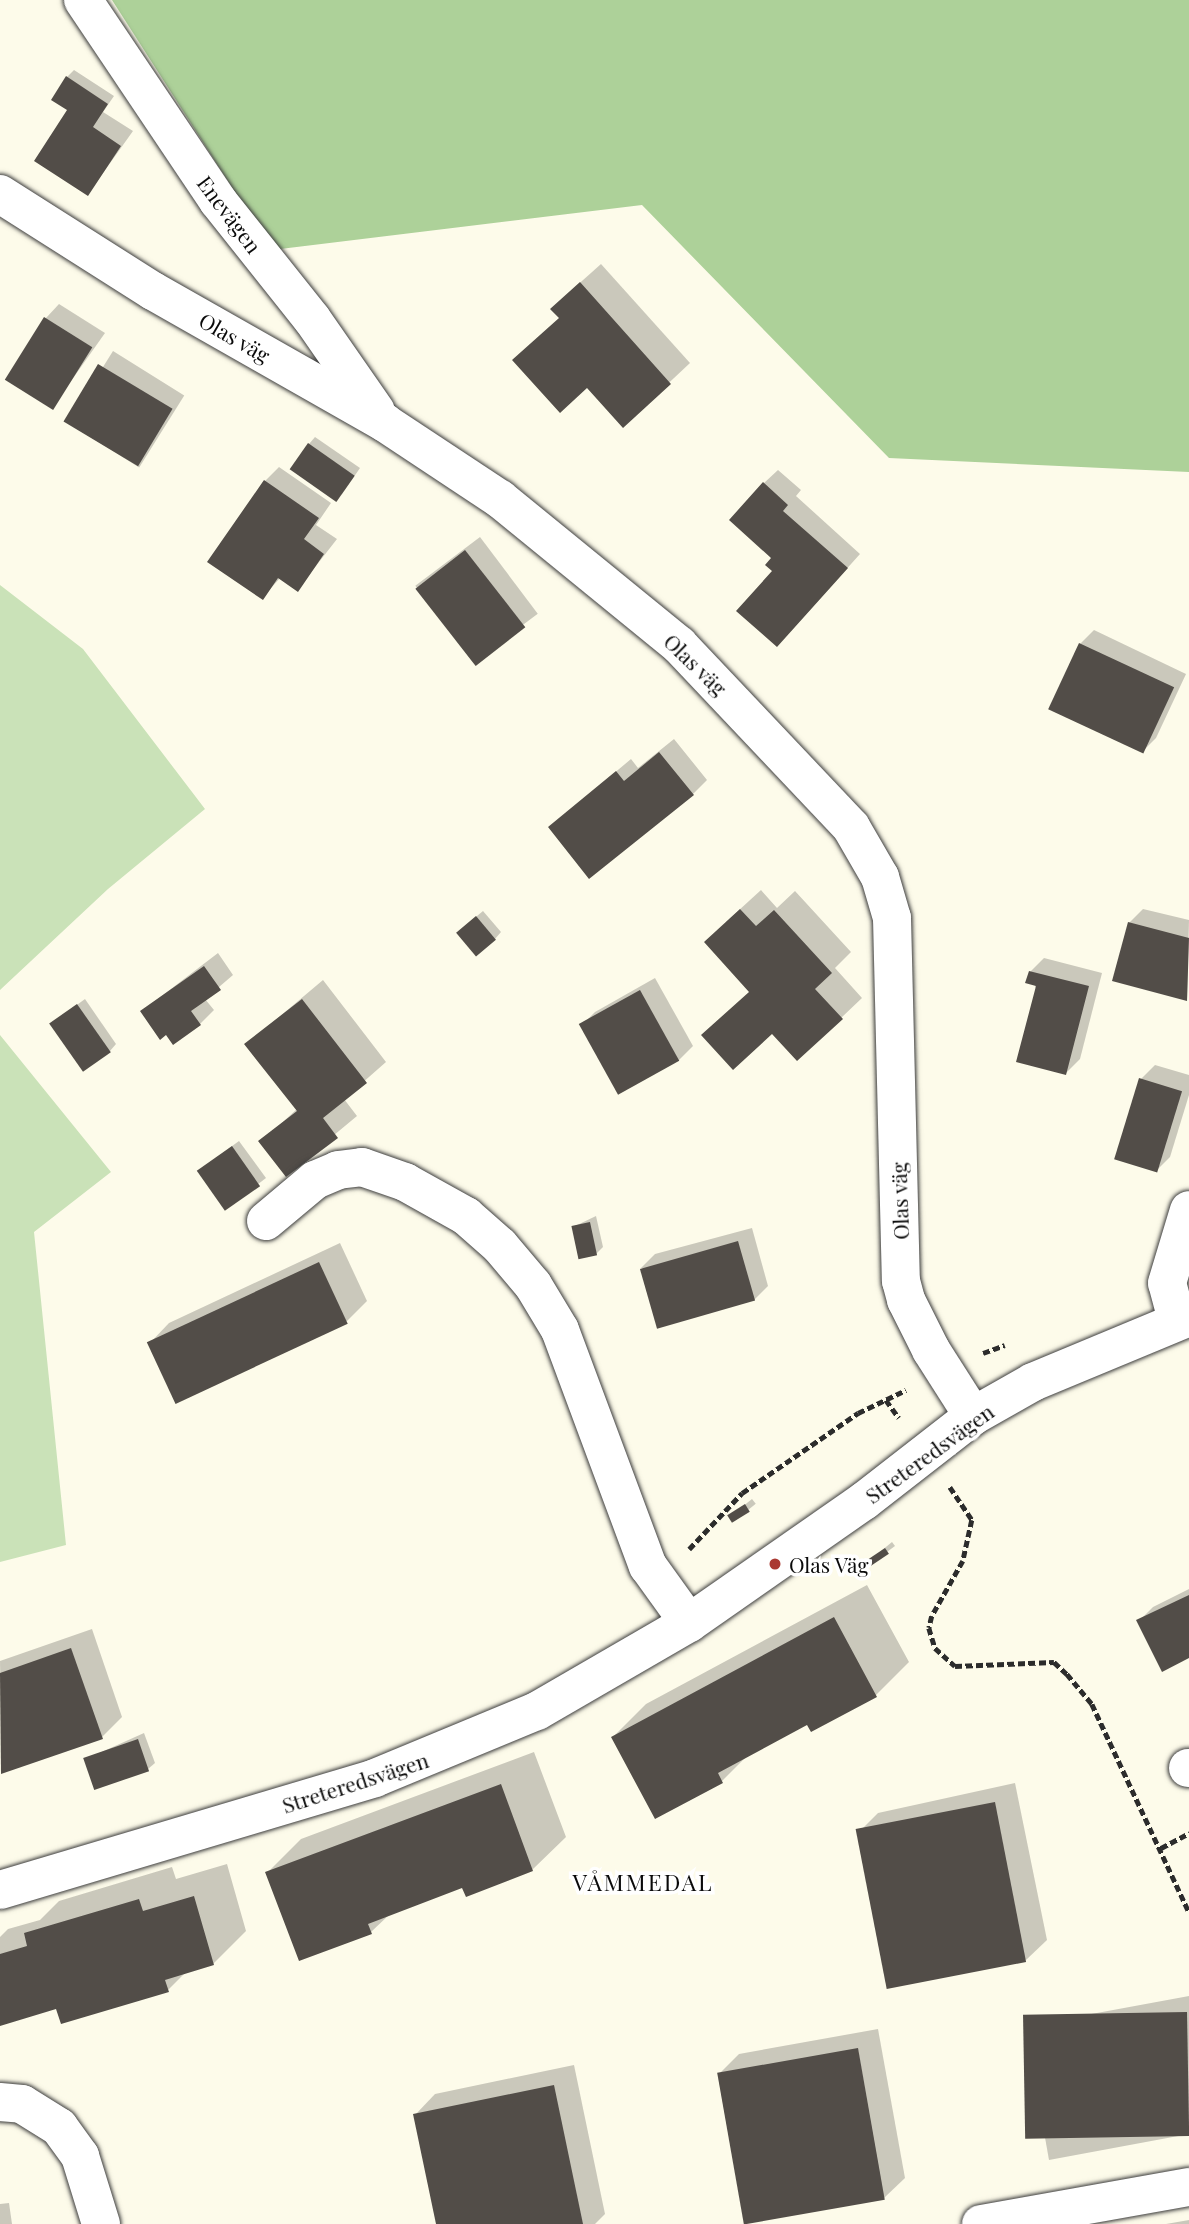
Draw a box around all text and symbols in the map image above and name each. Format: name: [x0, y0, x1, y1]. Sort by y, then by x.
street label: Enevägen: [193, 170, 267, 258]
street label: Olas väg: [195, 307, 275, 367]
street label: Olas väg: [659, 628, 733, 700]
street label: Olas väg: [885, 1162, 913, 1240]
street label: Streteredsvägen: [860, 1398, 998, 1508]
place label: Olas Väg: [789, 1551, 869, 1577]
marker: Olas Väg: [767, 1556, 783, 1572]
street label: Streteredsvägen: [279, 1747, 431, 1817]
district label: VÅMMEDAL: [574, 1868, 712, 1896]

